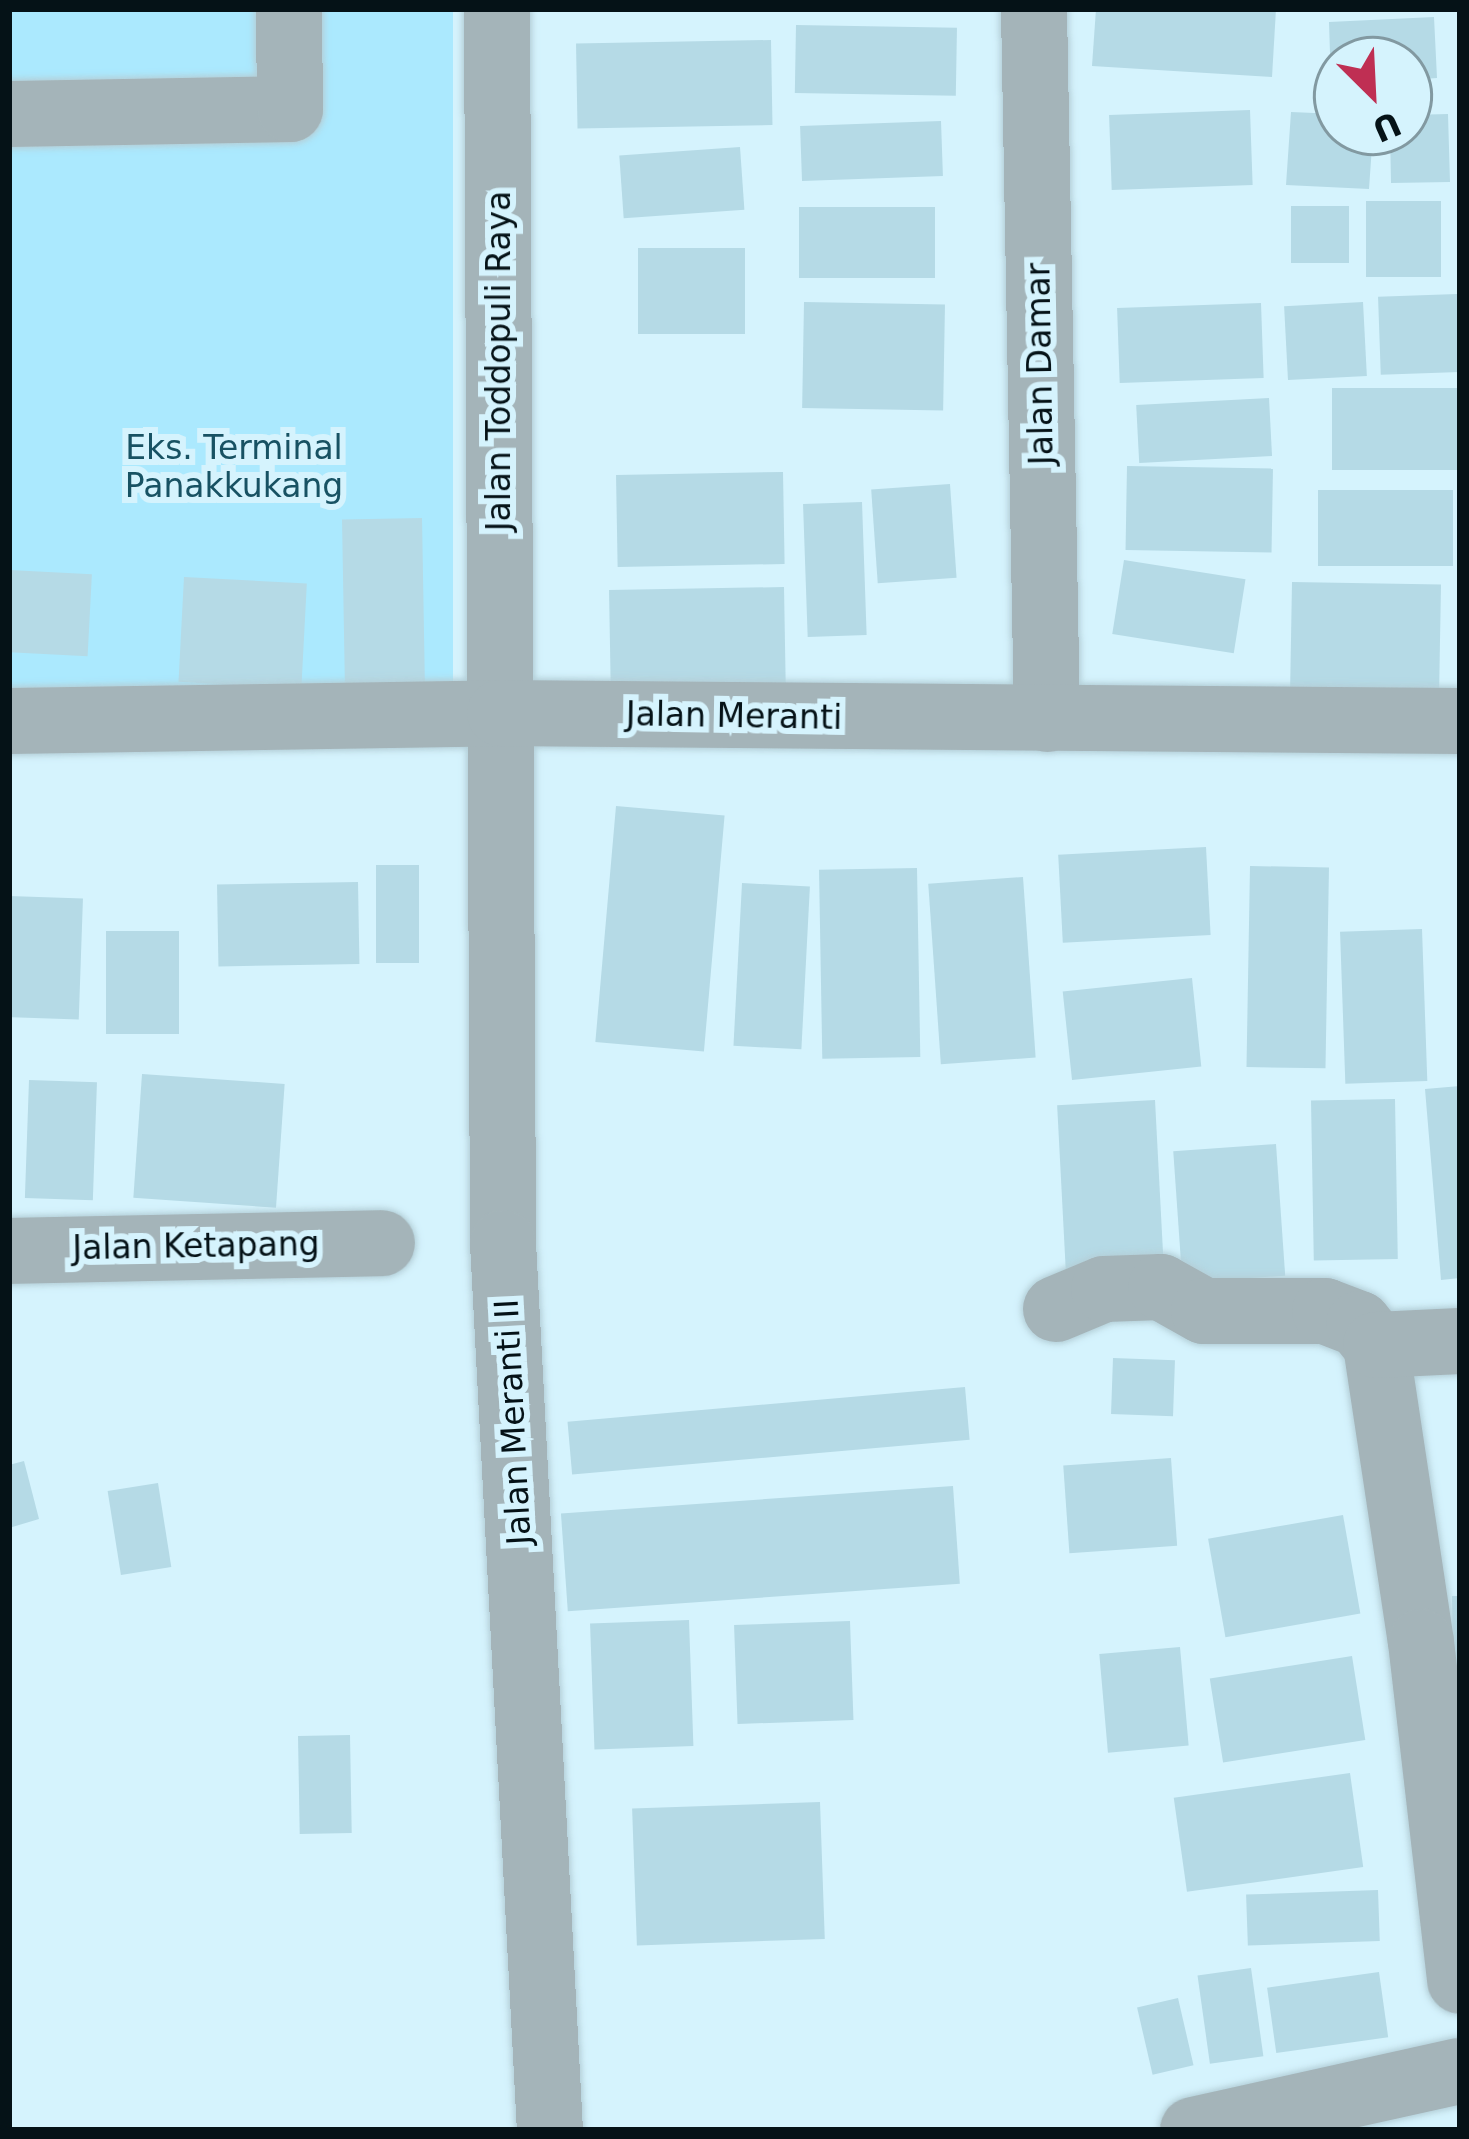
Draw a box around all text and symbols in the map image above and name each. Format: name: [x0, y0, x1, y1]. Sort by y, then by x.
north arrow: [1313, 36, 1433, 156]
text: U: [1366, 103, 1407, 150]
street label: Jalan Toddopuli Raya: [479, 191, 519, 531]
street label: Jalan Damar: [1018, 263, 1062, 465]
park label: Eks. Terminal Panakkukang: [125, 428, 343, 506]
street label: Jalan Meranti: [626, 694, 842, 738]
street label: Jalan Ketapang: [72, 1224, 320, 1268]
street label: Jalan Meranti II: [487, 1298, 539, 1546]

